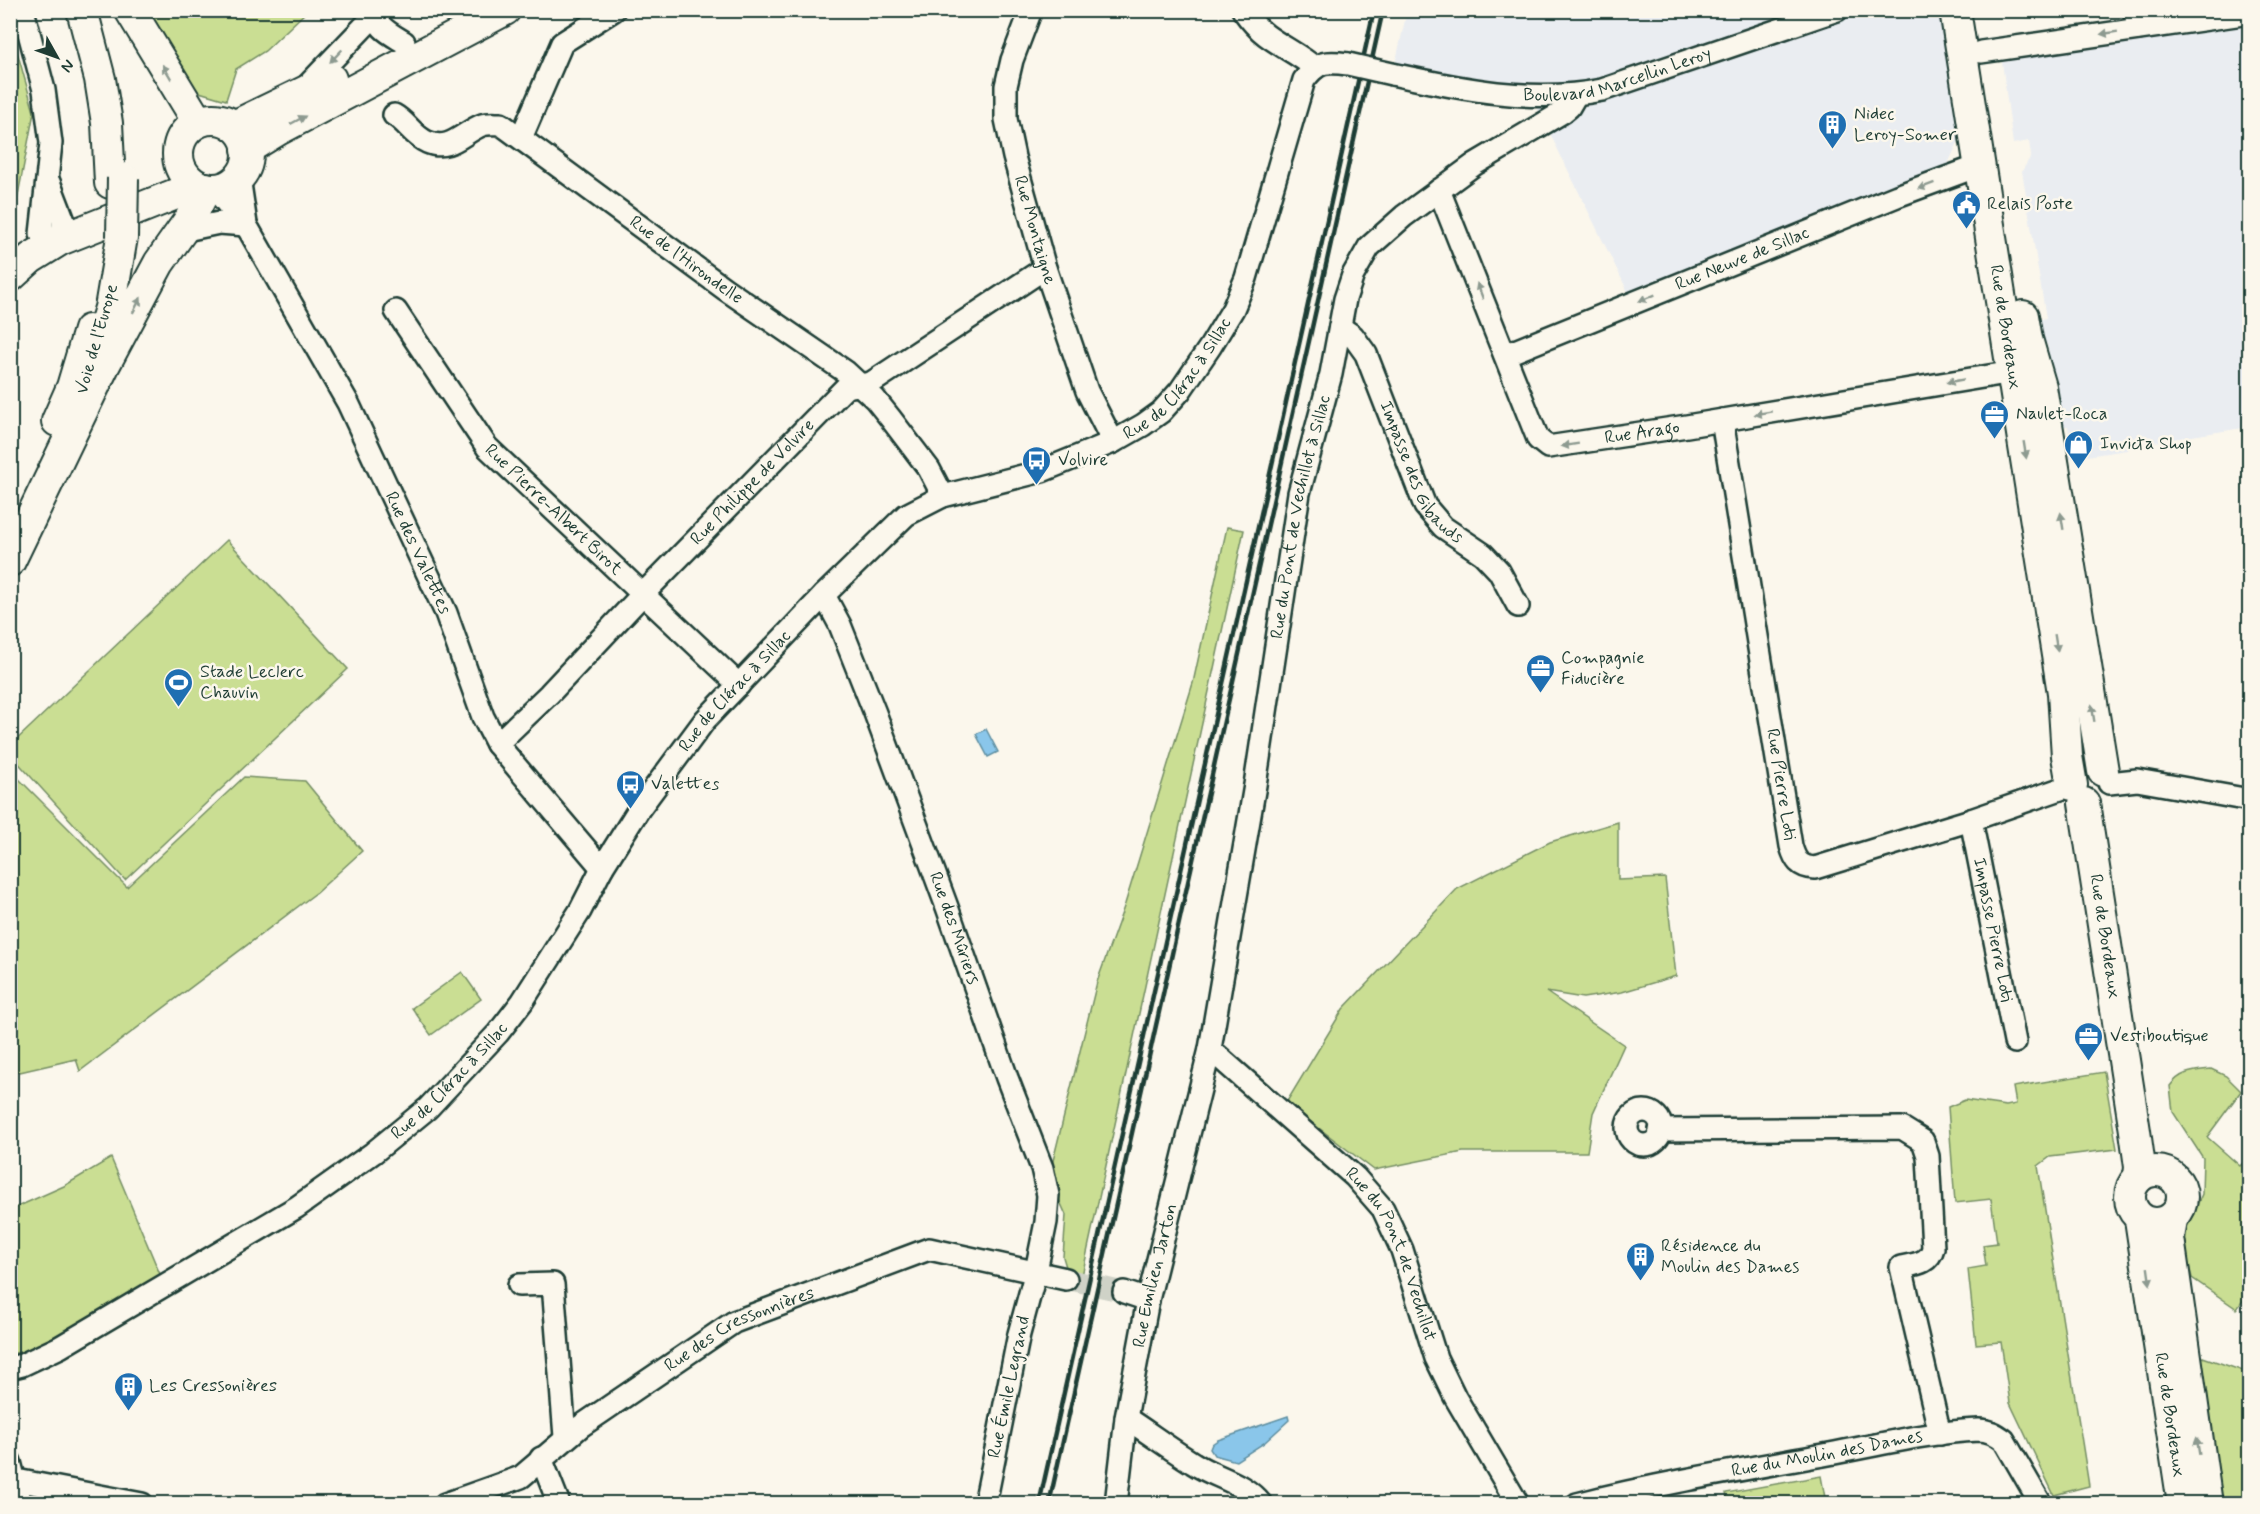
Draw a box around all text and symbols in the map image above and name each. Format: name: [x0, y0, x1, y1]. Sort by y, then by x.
north arrow: [27, 27, 87, 87]
one-way arrow: [2099, 29, 2118, 38]
street label: Boulevard Marcellin Leroy: [1523, 42, 1715, 108]
one-way arrow: [330, 48, 344, 62]
text: N: [56, 55, 79, 77]
one-way arrow: [162, 64, 173, 80]
place label: Nidec Leroy-Somer: [1854, 102, 1957, 147]
building icon: Nidec Leroy-Somer: [1817, 108, 1849, 150]
one-way arrow: [289, 115, 307, 125]
street label: Rue Montaigne: [1008, 173, 1062, 288]
one-way arrow: [1917, 181, 1935, 191]
public building icon: Relais Poste: [1950, 188, 1982, 230]
place label: Relais Poste: [1987, 192, 2073, 216]
street label: Rue de l'Hirondelle: [624, 210, 748, 310]
street label: Rue Neuve de Sillac: [1672, 221, 1813, 297]
street label: Rue de Bordeaux: [1983, 263, 2027, 391]
street label: Voie de l'Europe: [70, 281, 124, 397]
one-way arrow: [1474, 282, 1484, 300]
one-way arrow: [1638, 293, 1656, 303]
one-way arrow: [132, 296, 142, 313]
street label: Rue de Clérac à Sillac: [1119, 313, 1237, 446]
one-way arrow: [1945, 377, 1964, 386]
street label: Rue du Pont de Vechillot à Sillac: [1265, 393, 1337, 640]
street label: Impasse des Gibauds: [1373, 398, 1468, 549]
office icon: Naulet-Roca: [1979, 398, 2011, 440]
place label: Naulet-Roca: [2016, 402, 2107, 426]
one-way arrow: [1753, 409, 1772, 418]
street label: Rue Philippe de Volvire: [685, 414, 820, 551]
street label: Rue Arago: [1603, 415, 1681, 450]
shop icon: Invicta Shop: [2063, 428, 2095, 470]
place label: Invicta Shop: [2100, 432, 2192, 456]
street label: Rue Pierre-Albert Birot: [479, 439, 628, 581]
one-way arrow: [1561, 441, 1580, 450]
one-way arrow: [2021, 441, 2030, 460]
bus stop icon: Volvire: [1021, 444, 1053, 486]
place label: Volvire: [1058, 448, 1108, 472]
street label: Rue des Valettes: [379, 488, 457, 618]
one-way arrow: [2057, 511, 2066, 530]
street label: Rue de Clérac à Sillac: [673, 625, 796, 757]
one-way arrow: [2051, 634, 2060, 653]
place label: Compagnie Fiducière: [1561, 646, 1645, 691]
office icon: Compagnie Fiducière: [1524, 652, 1556, 694]
place label: Stade Leclerc Chauvin: [200, 660, 304, 705]
sports icon: Stade Leclerc Chauvin: [163, 666, 195, 708]
one-way arrow: [2088, 704, 2097, 723]
street label: Rue Pierre Loti: [1760, 727, 1802, 842]
bus stop icon: Valettes: [614, 768, 646, 810]
place label: Valettes: [651, 772, 719, 796]
street label: Impasse Pierre Loti: [1967, 856, 2019, 1004]
street label: Rue des Mûriers: [923, 869, 985, 988]
street label: Rue de Bordeaux: [2083, 873, 2126, 1000]
street label: Rue de Clérac à Sillac: [386, 1018, 514, 1145]
office icon: Vestiboutique: [2073, 1020, 2105, 1062]
place label: Vestiboutique: [2110, 1024, 2209, 1048]
street label: Rue du Pont de Vechillot: [1340, 1162, 1442, 1344]
street label: Rue Emilien Jarton: [1127, 1201, 1183, 1350]
place label: Résidence du Moulin des Dames: [1661, 1234, 1799, 1279]
building icon: Résidence du Moulin des Dames: [1624, 1240, 1656, 1282]
one-way arrow: [2145, 1267, 2154, 1286]
street label: Rue des Cressonnières: [660, 1281, 818, 1378]
street label: Rue Émile Legrand: [982, 1314, 1036, 1460]
street label: Rue de Bordeaux: [2148, 1351, 2191, 1479]
building icon: Les Cressonières: [112, 1370, 144, 1412]
place label: Les Cressonières: [149, 1374, 277, 1398]
street label: Rue du Moulin des Dames: [1729, 1424, 1924, 1483]
one-way arrow: [2193, 1436, 2202, 1455]

